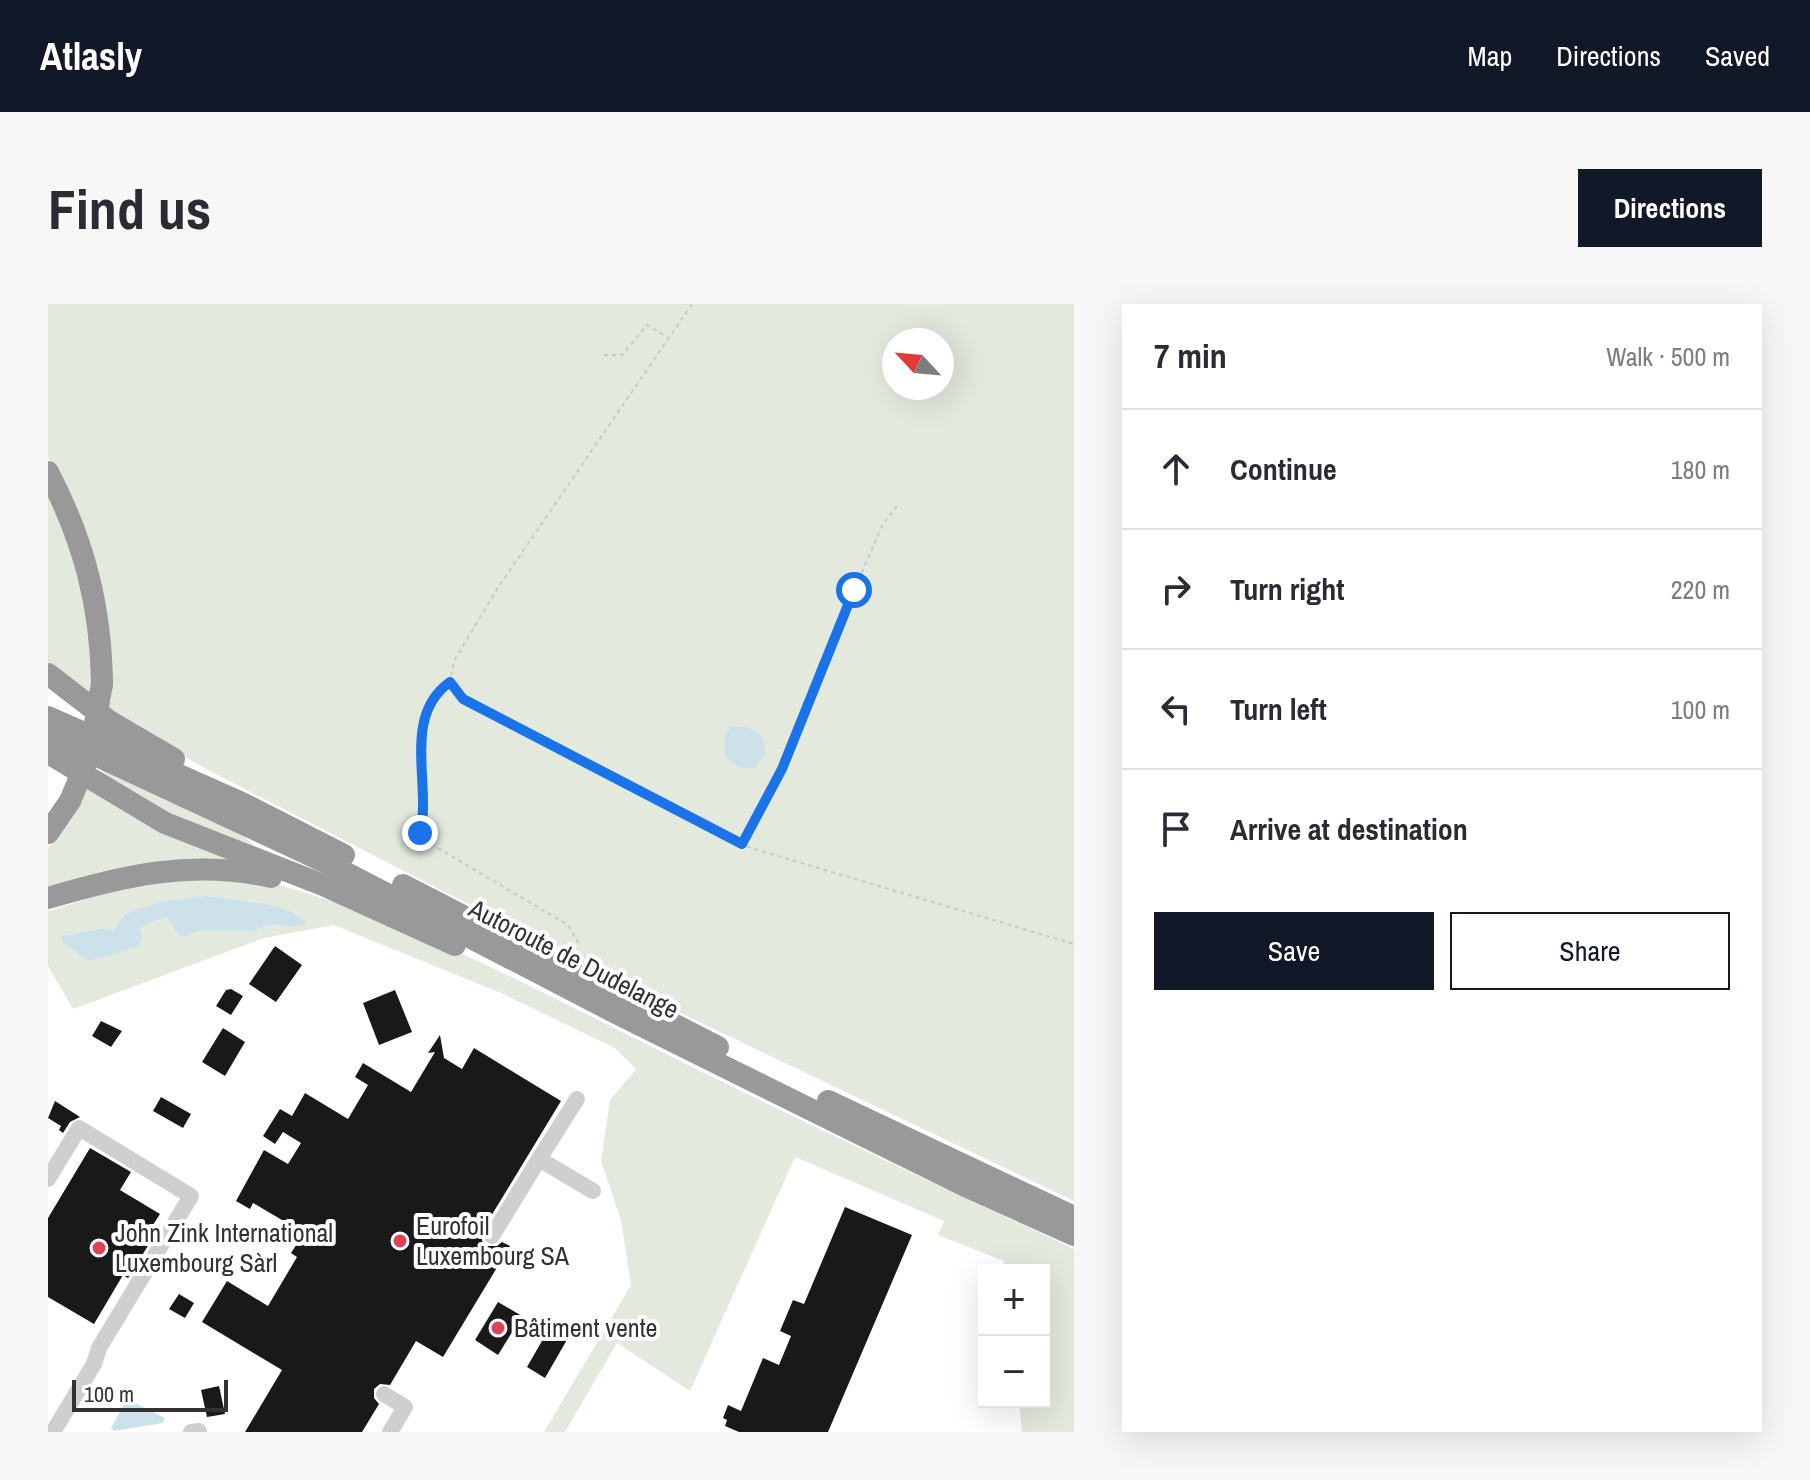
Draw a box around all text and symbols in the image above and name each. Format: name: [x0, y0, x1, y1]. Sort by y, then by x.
text: Atlasly: [40, 31, 142, 82]
text: Map: [1468, 37, 1512, 75]
text: Directions: [1556, 37, 1661, 75]
text: Saved: [1705, 37, 1770, 75]
button: Directions: [1578, 169, 1762, 247]
text: Find us: [48, 171, 211, 246]
north arrow: [882, 328, 954, 400]
text: 7 min: [1154, 333, 1227, 379]
text: Walk · 500 m: [1606, 339, 1730, 374]
icon: ahead: [1154, 447, 1198, 491]
text: Continue: [1230, 449, 1337, 489]
text: 180 m: [1671, 452, 1730, 487]
icon: right: [1154, 567, 1198, 611]
text: Turn right: [1230, 569, 1344, 609]
route start: [836, 572, 872, 608]
text: 220 m: [1671, 572, 1730, 607]
icon: left: [1154, 687, 1198, 731]
text: Turn left: [1230, 689, 1327, 729]
text: 100 m: [1671, 692, 1730, 727]
icon: arrive: [1154, 807, 1198, 851]
text: Arrive at destination: [1230, 809, 1468, 849]
route end: [402, 815, 438, 851]
street label: Autoroute de Dudelange: [462, 890, 685, 1027]
button: Save: [1154, 912, 1434, 990]
button: Share: [1450, 912, 1730, 990]
place label: Eurofoil Luxembourg SA: [416, 1208, 570, 1273]
place label: John Zink International Luxembourg Sàrl: [115, 1215, 333, 1280]
marker: Eurofoil Luxembourg SA: [391, 1232, 409, 1250]
marker: John Zink International Luxembourg Sàrl: [90, 1239, 108, 1257]
map controls: [978, 1264, 1050, 1408]
button: +: [978, 1264, 1050, 1336]
place label: Bâtiment vente: [514, 1310, 657, 1345]
marker: Bâtiment vente: [489, 1319, 507, 1337]
button: −: [978, 1336, 1050, 1408]
scale bar: [72, 1376, 228, 1412]
text: 100 m: [84, 1379, 134, 1409]

